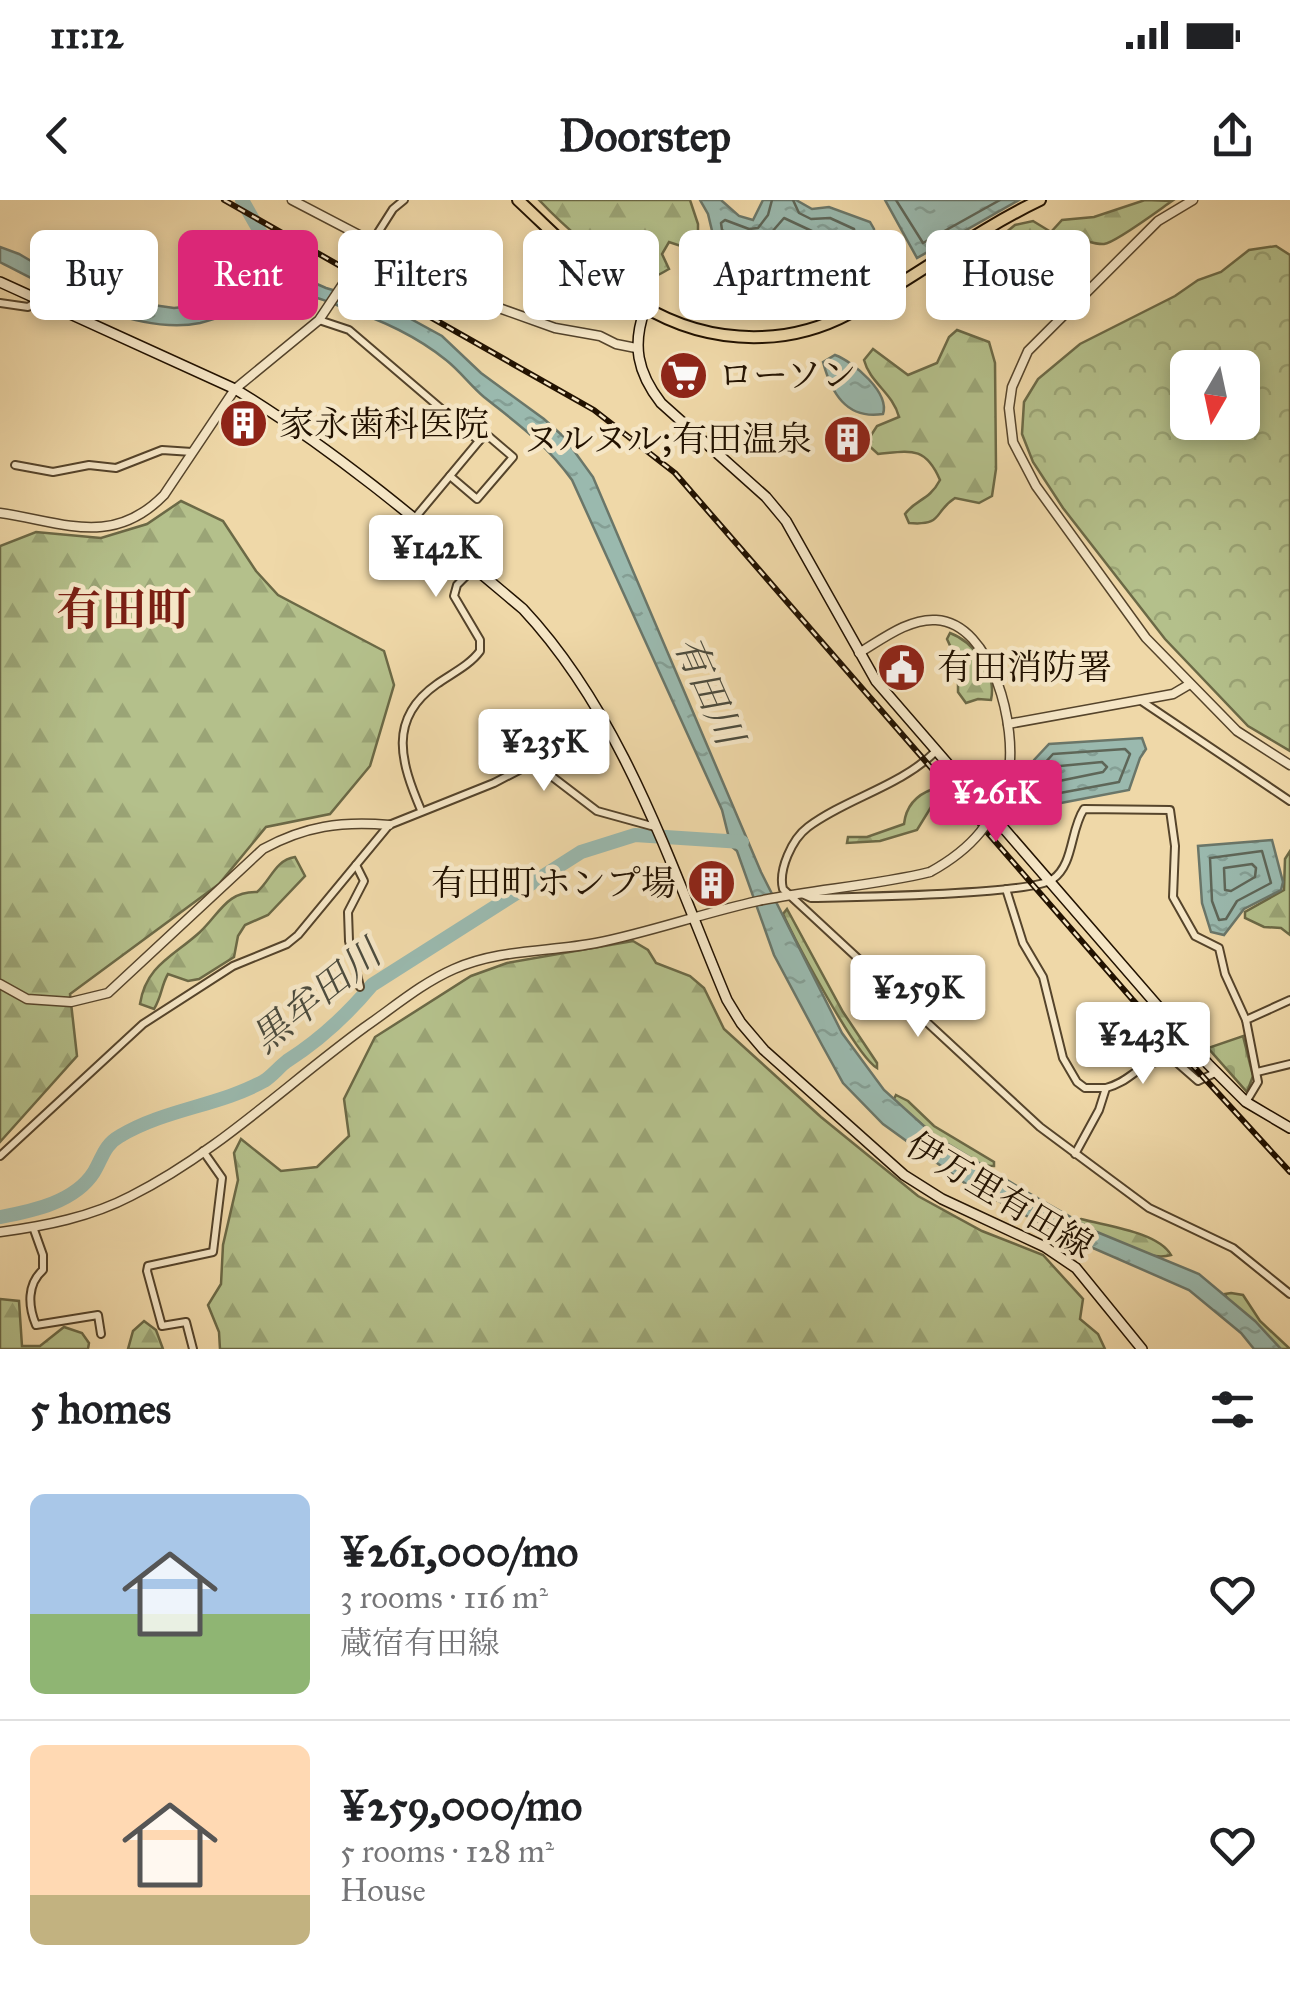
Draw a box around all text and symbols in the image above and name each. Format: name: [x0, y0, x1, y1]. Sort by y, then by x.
text: 11:12: [50, 12, 123, 58]
icon: back: [30, 108, 85, 163]
text: Doorstep: [559, 108, 731, 163]
icon: share: [1205, 108, 1260, 163]
chip: Buy: [30, 230, 158, 320]
chip: Rent: [178, 230, 318, 320]
chip: Filters: [338, 230, 503, 320]
chip: New: [523, 230, 659, 320]
chip: Apartment: [679, 230, 906, 320]
chip: House: [926, 230, 1090, 320]
supermarket icon: ローソン: [657, 349, 709, 401]
north arrow: [1170, 350, 1260, 440]
map controls: [1170, 350, 1260, 440]
place label: ローソン: [718, 354, 857, 397]
building icon: 家永歯科医院: [218, 398, 270, 450]
place label: 家永歯科医院: [279, 403, 489, 446]
building icon: ヌルヌル;有田温泉: [821, 413, 873, 465]
place label: ヌルヌル;有田温泉: [524, 418, 812, 461]
pin: ¥142K: [366, 515, 506, 600]
text: ¥142K: [391, 528, 481, 567]
district label: 有田町: [56, 582, 192, 637]
water label: 有田川: [665, 629, 755, 755]
public building icon: 有田消防署: [876, 641, 928, 693]
place label: 有田消防署: [937, 646, 1112, 689]
pin: ¥235K: [474, 709, 614, 794]
text: ¥235K: [500, 722, 588, 761]
pin: ¥261K: [926, 760, 1066, 845]
text: ¥261K: [952, 773, 1040, 812]
building icon: 有田町ホンプ場: [685, 857, 737, 909]
place label: 有田町ホンプ場: [431, 862, 676, 905]
water label: 黒牟田川: [242, 928, 393, 1062]
pin: ¥259K: [848, 955, 988, 1040]
text: ¥259K: [872, 968, 964, 1007]
pin: ¥243K: [1073, 1002, 1213, 1087]
text: ¥243K: [1098, 1015, 1188, 1054]
street label: 伊万里有田線: [899, 1123, 1101, 1268]
icon: filters: [1205, 1382, 1260, 1437]
text: 5 homes: [30, 1383, 171, 1435]
text: ¥261,000/mo: [340, 1526, 578, 1578]
icon: home: [110, 1534, 230, 1654]
icon: heart: [1205, 1567, 1260, 1622]
text: 3 rooms · 116 m²: [340, 1578, 548, 1617]
text: 蔵宿有田線: [340, 1624, 500, 1663]
text: ¥259,000/mo: [340, 1780, 582, 1832]
icon: home: [110, 1785, 230, 1905]
icon: heart: [1205, 1818, 1260, 1873]
text: 5 rooms · 128 m²: [340, 1832, 554, 1871]
text: House: [340, 1871, 426, 1910]

